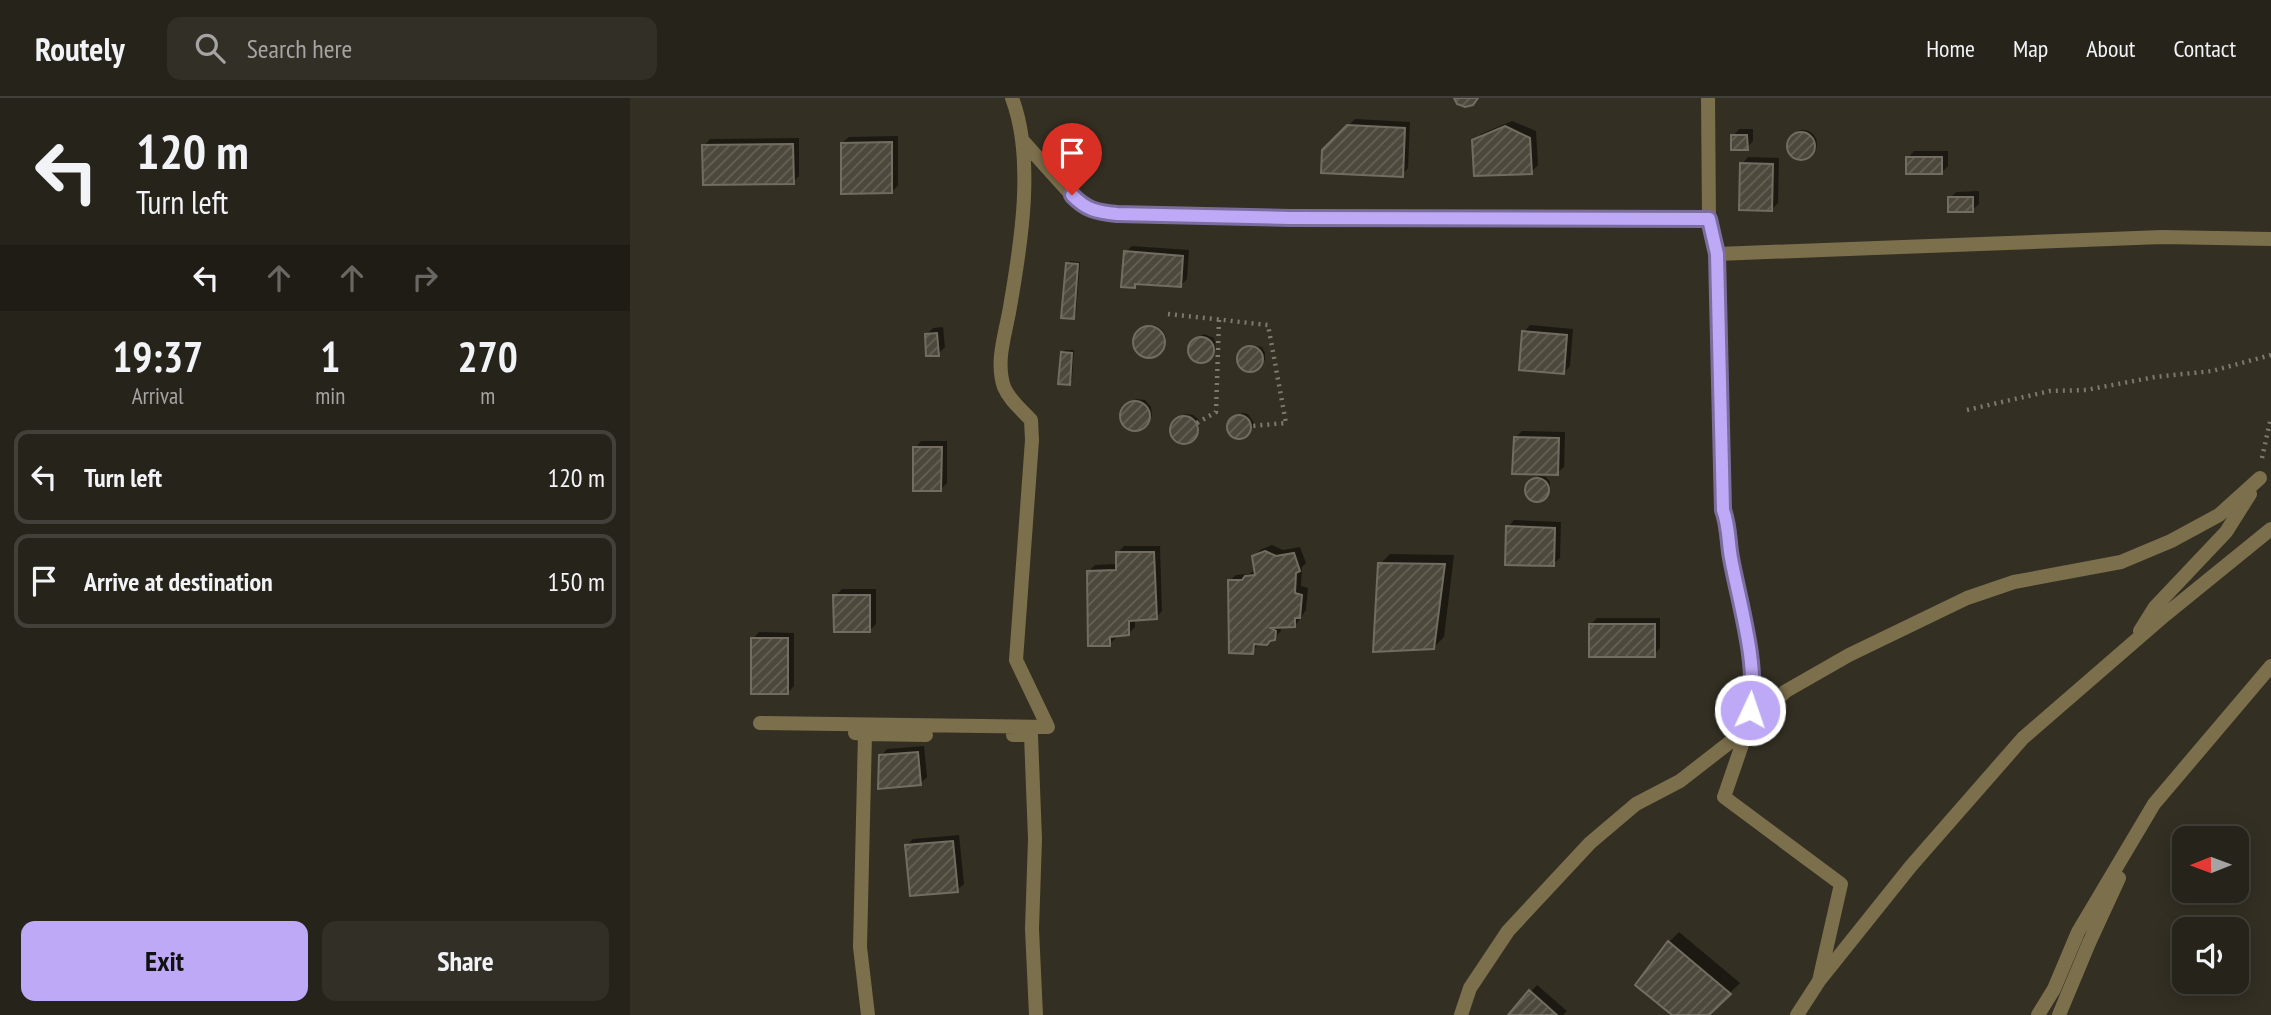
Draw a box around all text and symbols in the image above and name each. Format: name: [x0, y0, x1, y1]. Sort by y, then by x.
search box: [167, 17, 657, 80]
text: Routely: [35, 27, 125, 70]
icon: search: [191, 29, 229, 67]
text: Search here: [247, 32, 352, 65]
text: Home: [1926, 33, 1975, 64]
text: Map: [2013, 33, 2048, 64]
text: About: [2086, 33, 2135, 64]
text: Contact: [2173, 33, 2236, 64]
text: 120 m: [136, 119, 249, 183]
pin: [1042, 123, 1102, 195]
icon: left: [21, 126, 112, 217]
icon: arrive: [1053, 134, 1091, 172]
text: Turn left: [136, 181, 228, 223]
icon: left: [187, 259, 225, 297]
icon: ahead: [260, 259, 298, 297]
icon: ahead: [333, 259, 371, 297]
icon: right: [406, 259, 444, 297]
text: 19:37: [112, 329, 203, 384]
text: 1: [320, 329, 340, 384]
text: 270: [458, 329, 518, 384]
text: Arrival: [132, 381, 184, 410]
text: min: [315, 381, 345, 410]
text: m: [480, 381, 495, 410]
icon: left: [25, 458, 63, 496]
text: Turn left: [84, 461, 162, 494]
text: 120 m: [547, 461, 605, 494]
icon: arrive: [25, 562, 63, 600]
text: Arrive at destination: [84, 565, 273, 598]
text: 150 m: [547, 565, 605, 598]
position arrow: [1713, 673, 1787, 747]
north arrow: [2172, 826, 2249, 903]
map controls: [2172, 826, 2249, 994]
button: sound: [2172, 917, 2249, 994]
button: Exit: [21, 921, 308, 1001]
button: Share: [322, 921, 609, 1001]

